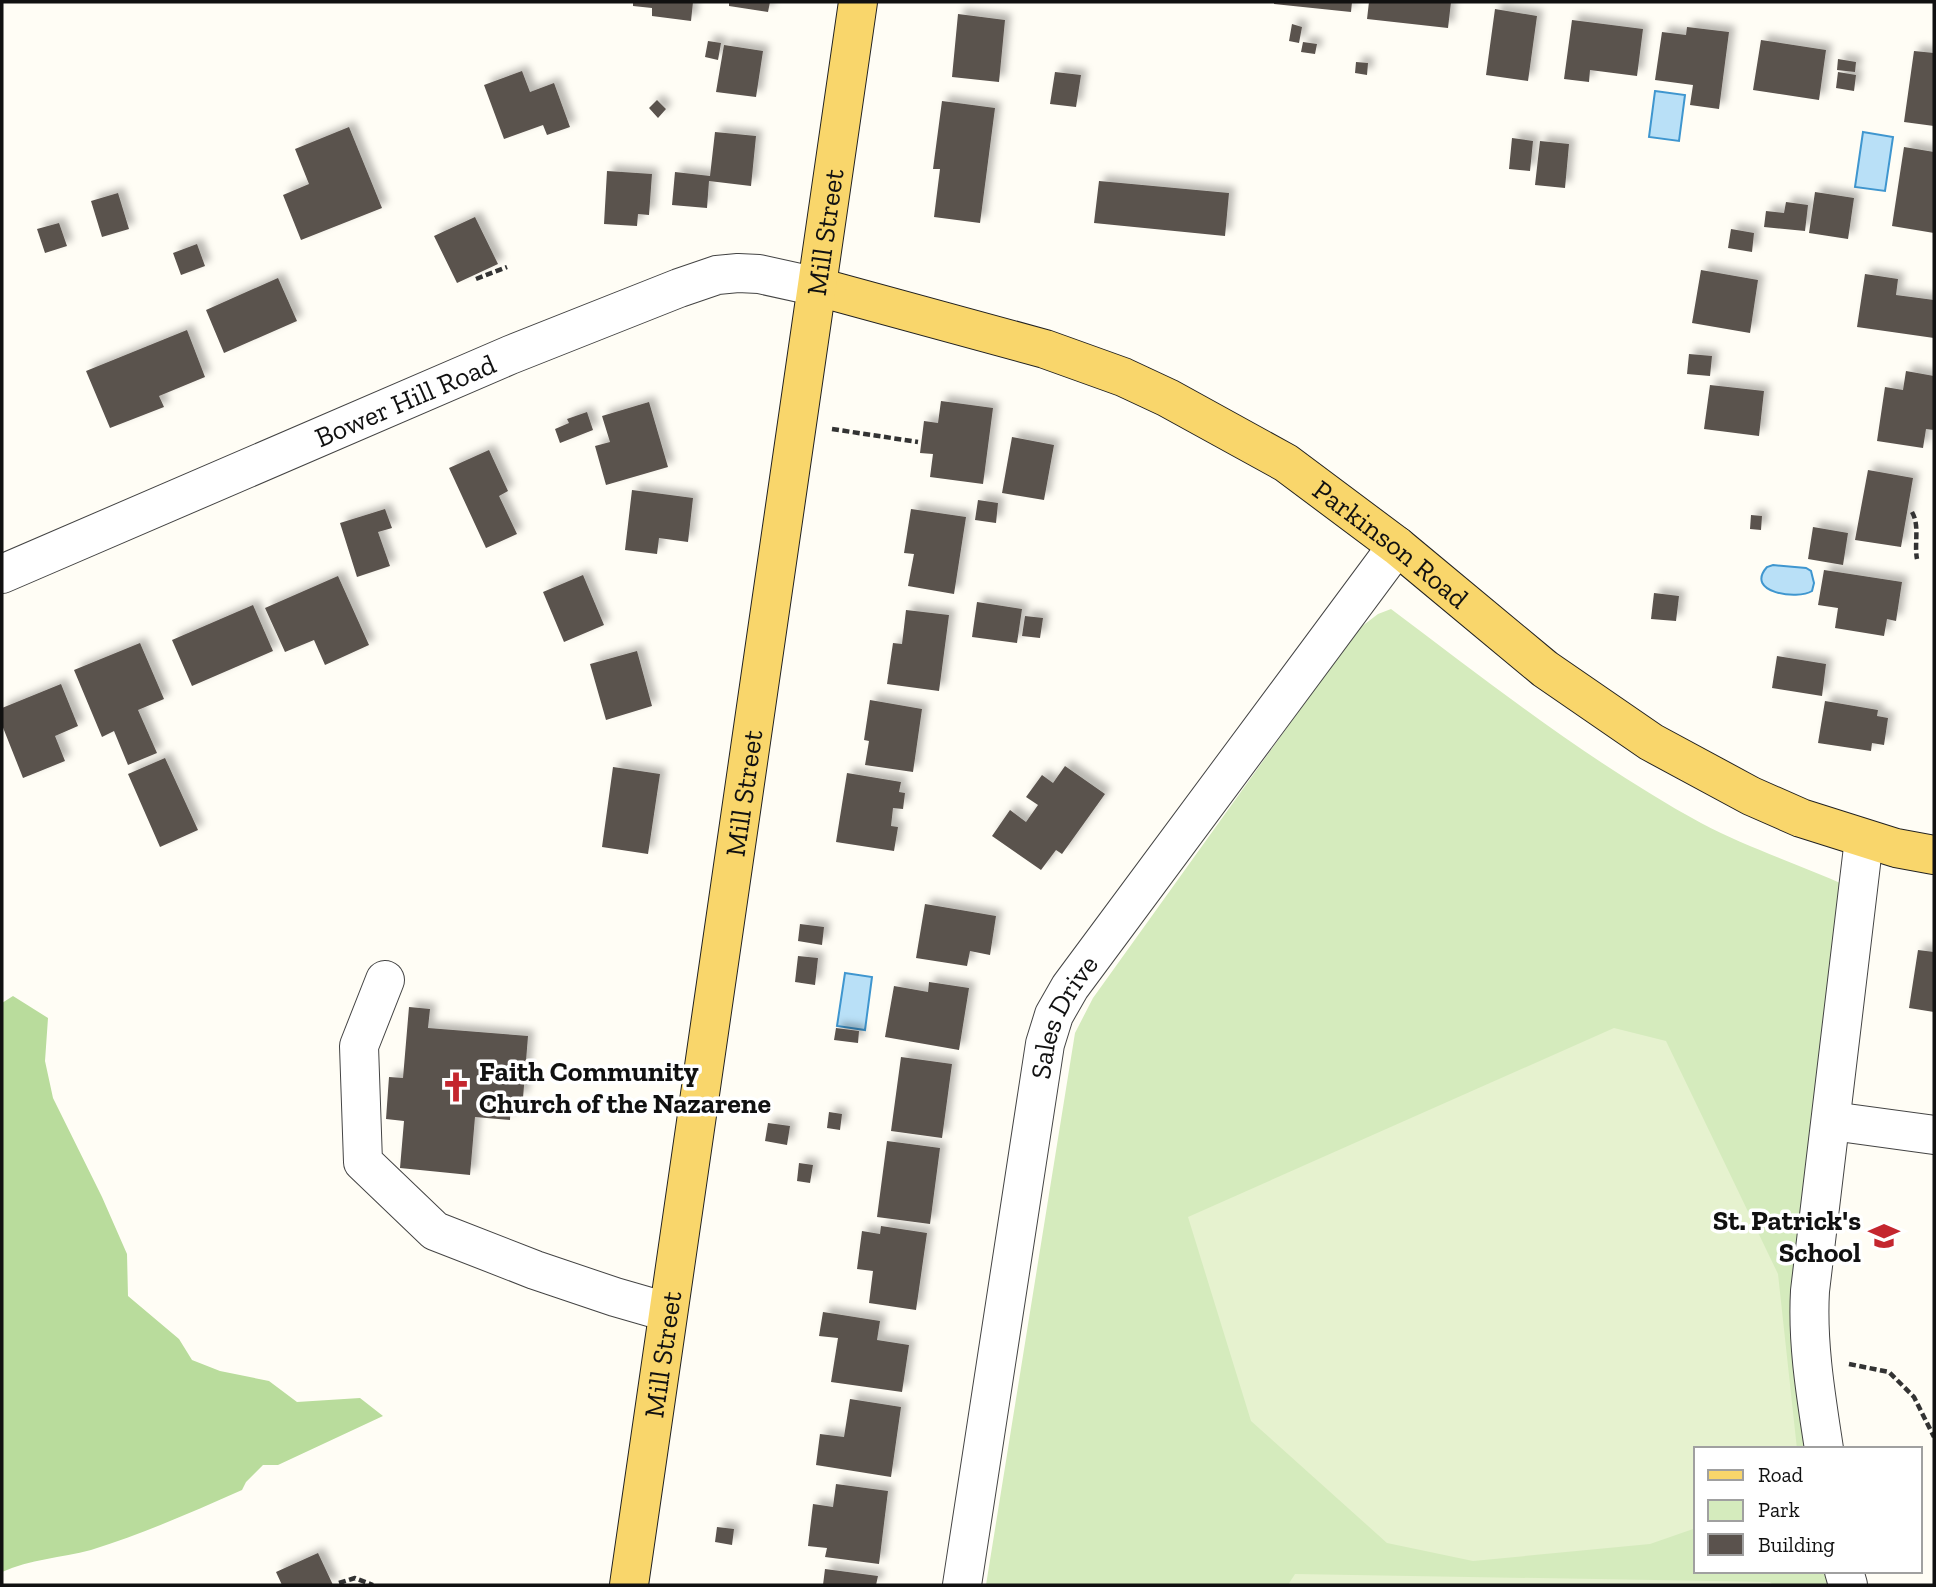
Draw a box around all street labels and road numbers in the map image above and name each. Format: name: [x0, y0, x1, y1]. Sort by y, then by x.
street label: Mill Street: [799, 166, 850, 298]
street label: Bower Hill Road: [310, 347, 501, 454]
street label: Parkinson Road: [1307, 473, 1475, 615]
street label: Mill Street: [718, 727, 769, 859]
street label: Sales Drive: [1023, 948, 1105, 1081]
street label: Mill Street: [637, 1288, 688, 1420]

